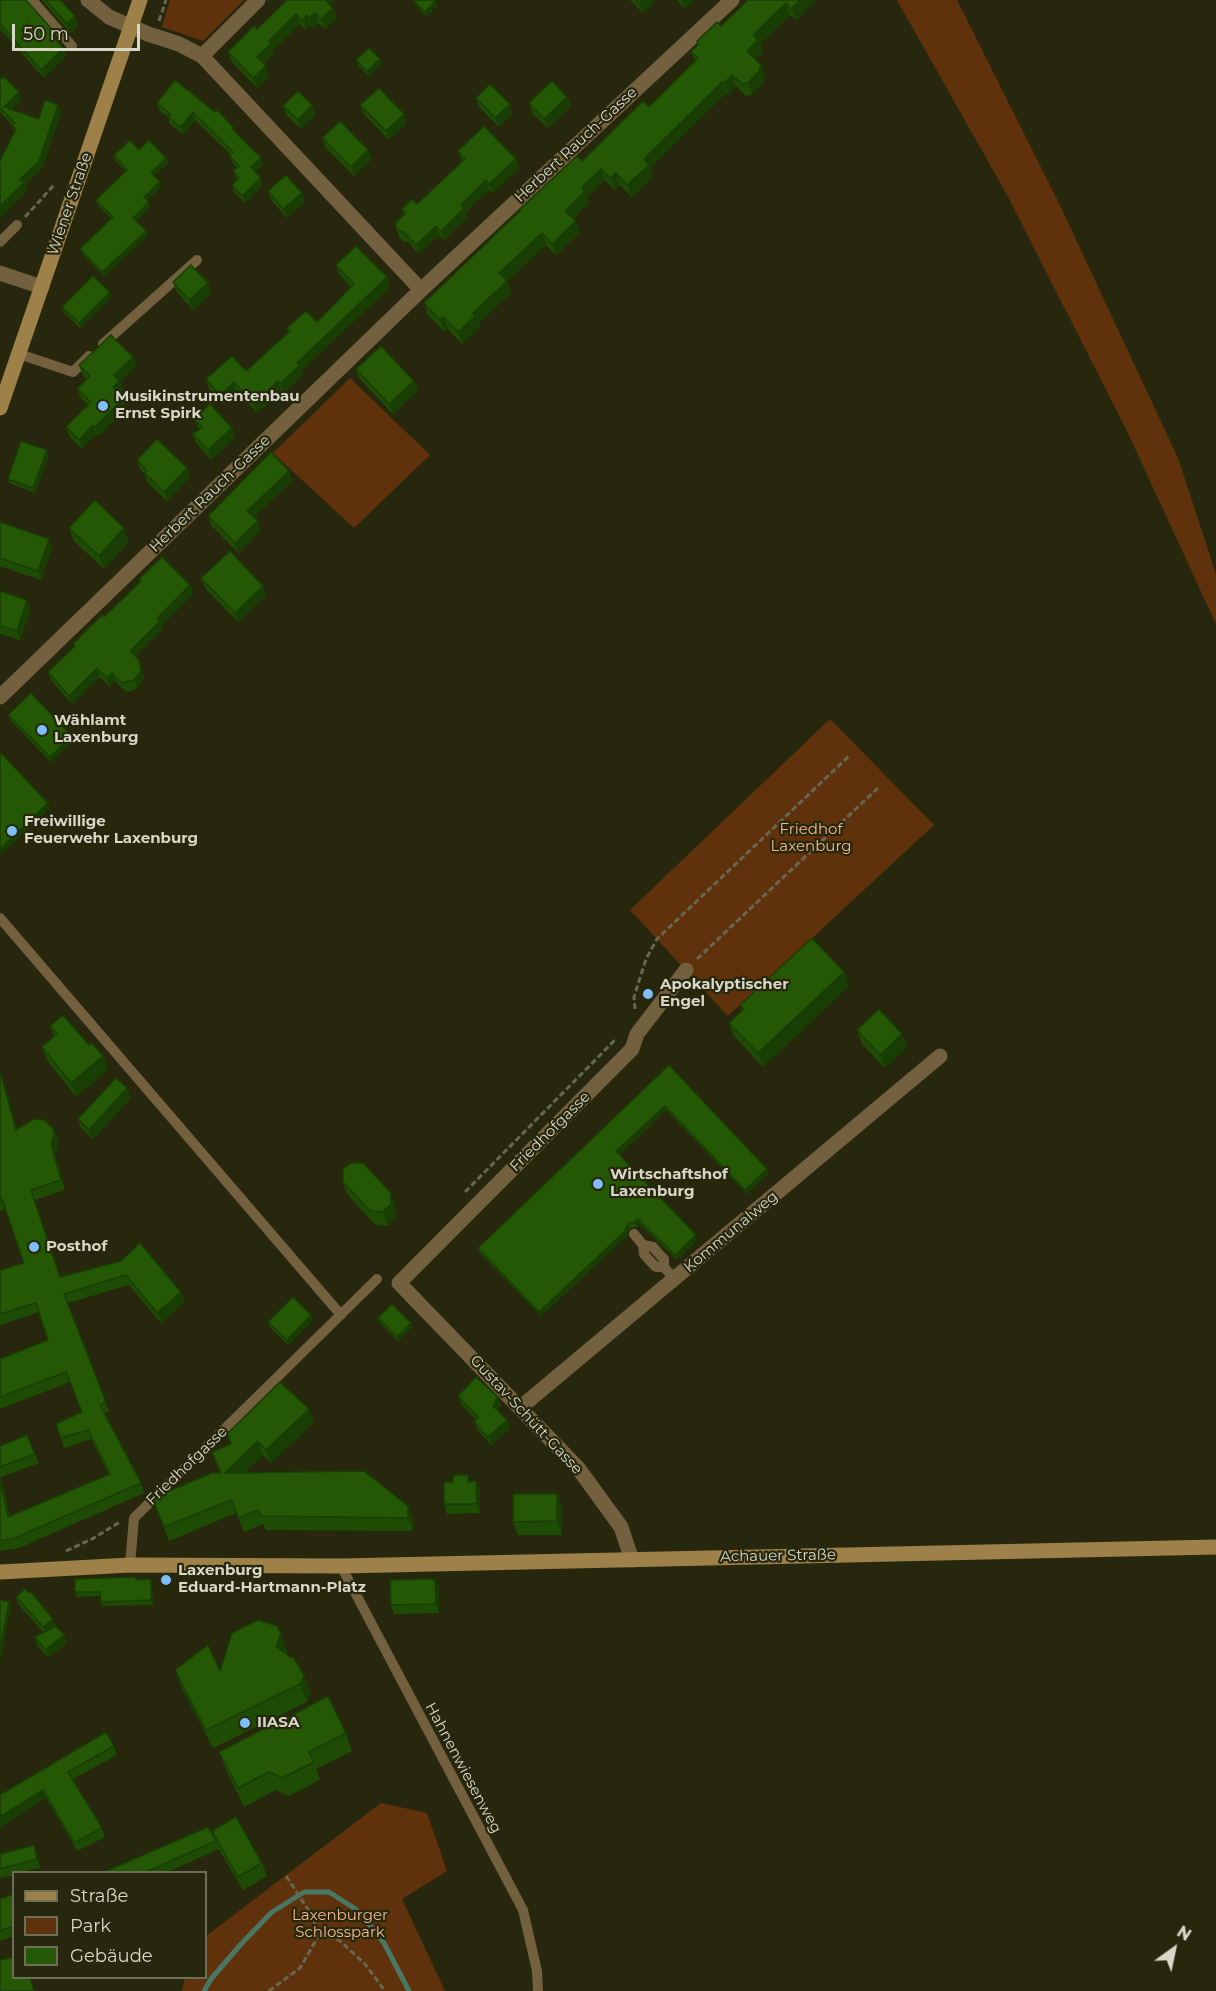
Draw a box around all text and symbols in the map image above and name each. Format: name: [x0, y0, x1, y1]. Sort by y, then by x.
scale bar: [15, 12, 142, 50]
text: 50 m: [23, 23, 69, 45]
street label: Herbert Rauch-Gasse: [511, 84, 641, 206]
street label: Wiener Straße: [44, 150, 96, 258]
place label: Musikinstrumentenbau Ernst Spirk: [115, 388, 300, 423]
marker: Musikinstrumentenbau Ernst Spirk: [96, 399, 110, 413]
street label: Herbert Rauch-Gasse: [146, 432, 274, 556]
place label: Wählamt Laxenburg: [54, 712, 138, 747]
marker: Wählamt Laxenburg: [35, 723, 49, 737]
place label: Freiwillige Feuerwehr Laxenburg: [24, 813, 198, 848]
park label: Friedhof Laxenburg: [771, 821, 851, 856]
marker: Freiwillige Feuerwehr Laxenburg: [5, 824, 19, 838]
place label: Apokalyptischer Engel: [660, 976, 789, 1011]
marker: Apokalyptischer Engel: [641, 987, 655, 1001]
street label: Friedhofgasse: [506, 1088, 594, 1176]
place label: Wirtschaftshof Laxenburg: [610, 1166, 728, 1201]
marker: Wirtschaftshof Laxenburg: [591, 1177, 605, 1191]
street label: Kommunalweg: [680, 1188, 782, 1276]
place label: Posthof: [46, 1238, 107, 1256]
marker: Posthof: [27, 1240, 41, 1254]
street label: Gustav-Schütt-Gasse: [466, 1352, 586, 1478]
street label: Friedhofgasse: [143, 1423, 231, 1509]
street label: Achauer Straße: [720, 1546, 836, 1566]
place label: Laxenburg Eduard-Hartmann-Platz: [178, 1562, 366, 1597]
marker: Laxenburg Eduard-Hartmann-Platz: [159, 1573, 173, 1587]
street label: Hahnenwiesenweg: [421, 1700, 505, 1836]
place label: IIASA: [257, 1714, 299, 1732]
marker: IIASA: [238, 1716, 252, 1730]
legend: [12, 1871, 207, 1979]
text: Straße: [70, 1885, 128, 1907]
park label: Laxenburger Schlosspark: [292, 1907, 388, 1942]
text: Park: [70, 1915, 111, 1937]
north arrow: [1144, 1919, 1204, 1979]
text: N: [1173, 1922, 1195, 1945]
text: Gebäude: [70, 1945, 153, 1967]

